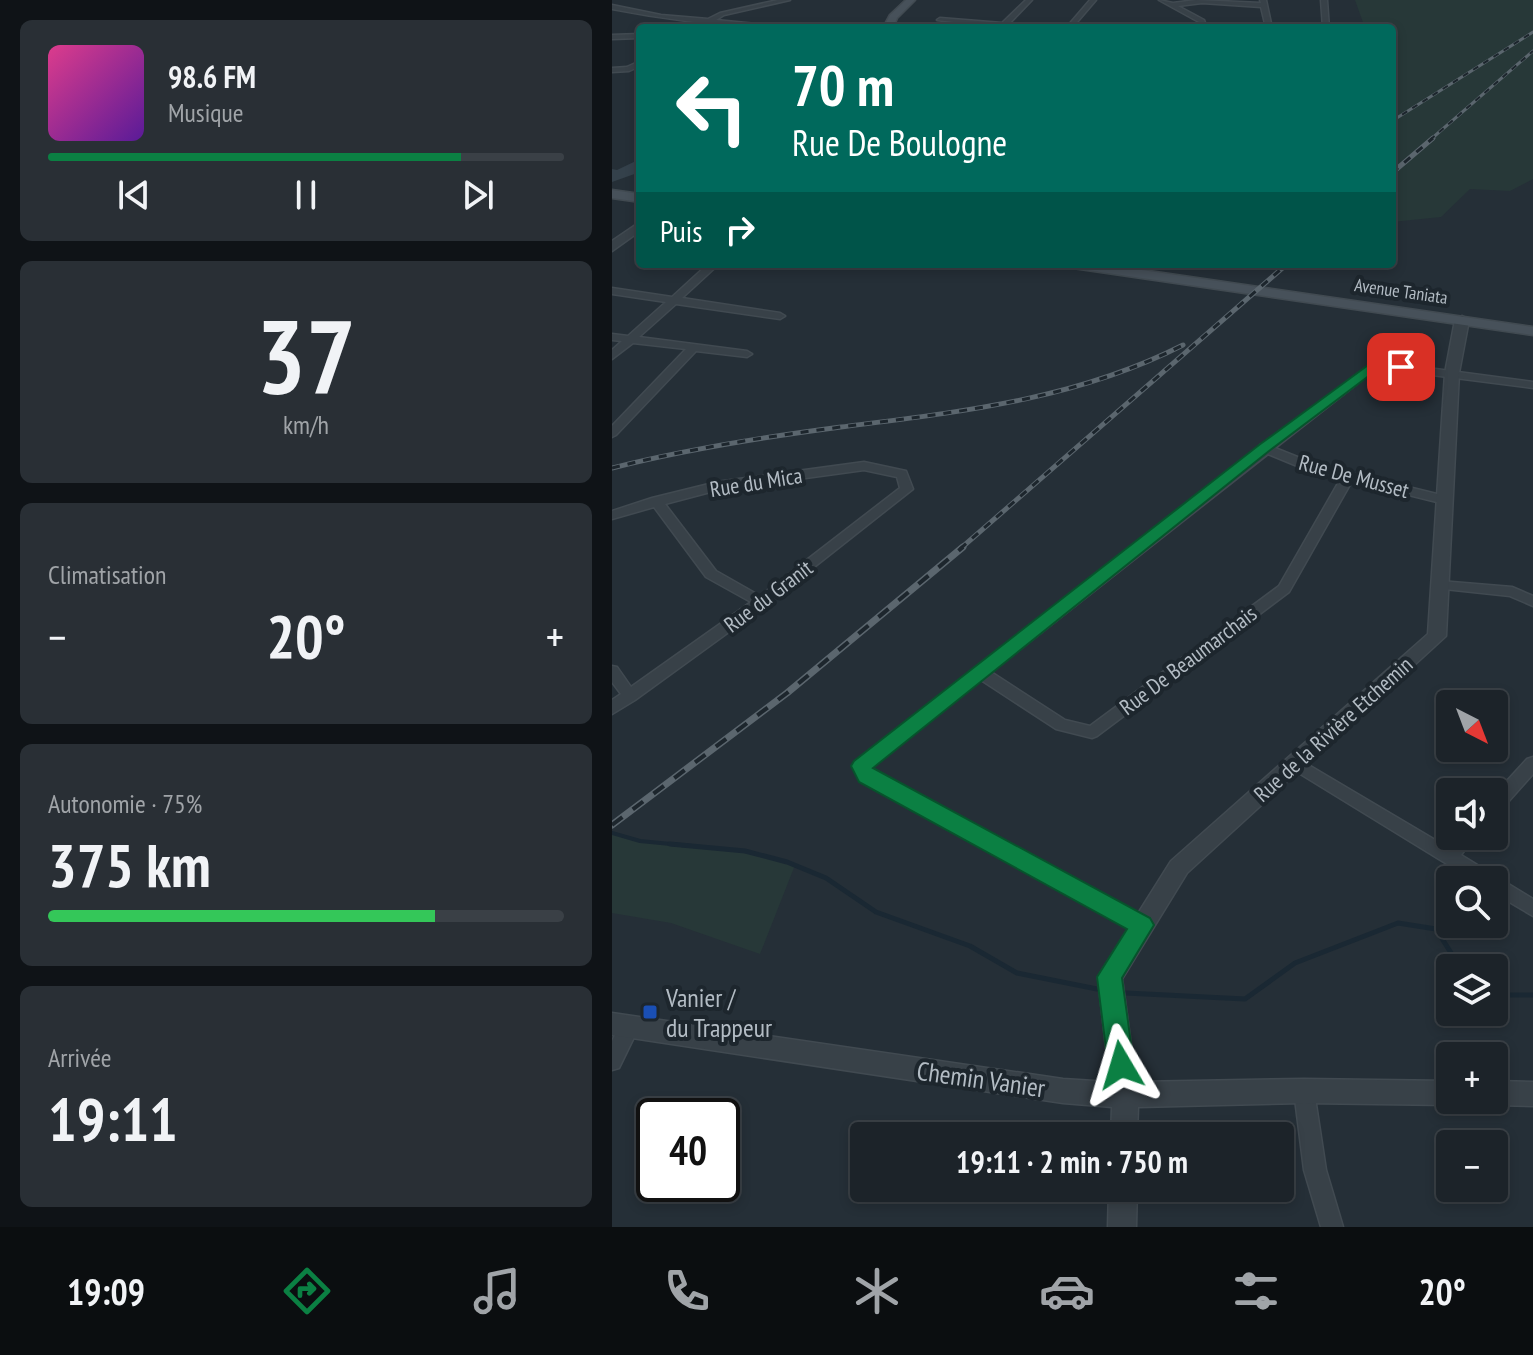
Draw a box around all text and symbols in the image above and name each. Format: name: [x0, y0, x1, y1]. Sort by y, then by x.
text: 70 m: [792, 49, 894, 121]
icon: left: [660, 56, 764, 160]
text: 98.6 FM: [168, 57, 256, 96]
text: Musique: [168, 96, 244, 129]
text: Rue De Boulogne: [792, 119, 1007, 166]
icon: previous: [112, 173, 156, 217]
icon: pause: [284, 173, 328, 217]
icon: next: [456, 173, 500, 217]
icon: right: [718, 208, 762, 252]
text: Puis: [660, 211, 702, 250]
street label: Avenue Taniata: [1353, 273, 1449, 309]
text: 37: [256, 288, 356, 423]
pin: [1367, 333, 1435, 401]
icon: arrive: [1379, 345, 1423, 389]
text: km/h: [283, 408, 329, 441]
street label: Rue De Musset: [1296, 448, 1412, 504]
street label: Rue du Mica: [708, 461, 804, 503]
street label: Rue du Granit: [718, 554, 818, 638]
text: Climatisation: [48, 558, 166, 591]
text: 20°: [266, 597, 346, 675]
street label: Rue De Beaumarchais: [1114, 599, 1262, 721]
text: −: [48, 608, 66, 665]
text: +: [546, 608, 564, 665]
street label: Rue de la Rivière Etchemin: [1248, 650, 1418, 808]
north arrow: [1436, 690, 1508, 762]
map controls: [1436, 690, 1508, 1202]
button: sound: [1436, 778, 1508, 850]
text: Autonomie · 75%: [48, 787, 202, 820]
text: 375 km: [48, 826, 211, 904]
button: search: [1436, 866, 1508, 938]
button: layers: [1436, 954, 1508, 1026]
place label: Vanier / du Trappeur: [665, 981, 772, 1044]
marker: Vanier / du Trappeur: [641, 1003, 659, 1021]
position arrow: [1079, 1023, 1163, 1107]
text: Arrivée: [48, 1041, 112, 1074]
button: +: [1436, 1042, 1508, 1114]
street label: Chemin Vanier: [915, 1054, 1047, 1104]
text: 19:11: [48, 1080, 178, 1158]
speed limit sign: 40: [636, 1098, 740, 1202]
button: −: [1436, 1130, 1508, 1202]
text: 19:11 · 2 min · 750 m: [956, 1142, 1188, 1181]
icon: directions: [279, 1263, 335, 1319]
icon: music: [469, 1263, 525, 1319]
icon: phone: [659, 1263, 715, 1319]
icon: climate: [849, 1263, 905, 1319]
icon: car: [1039, 1263, 1095, 1319]
icon: filters: [1228, 1263, 1284, 1319]
text: 19:09: [67, 1268, 145, 1315]
text: 20°: [1418, 1268, 1466, 1315]

